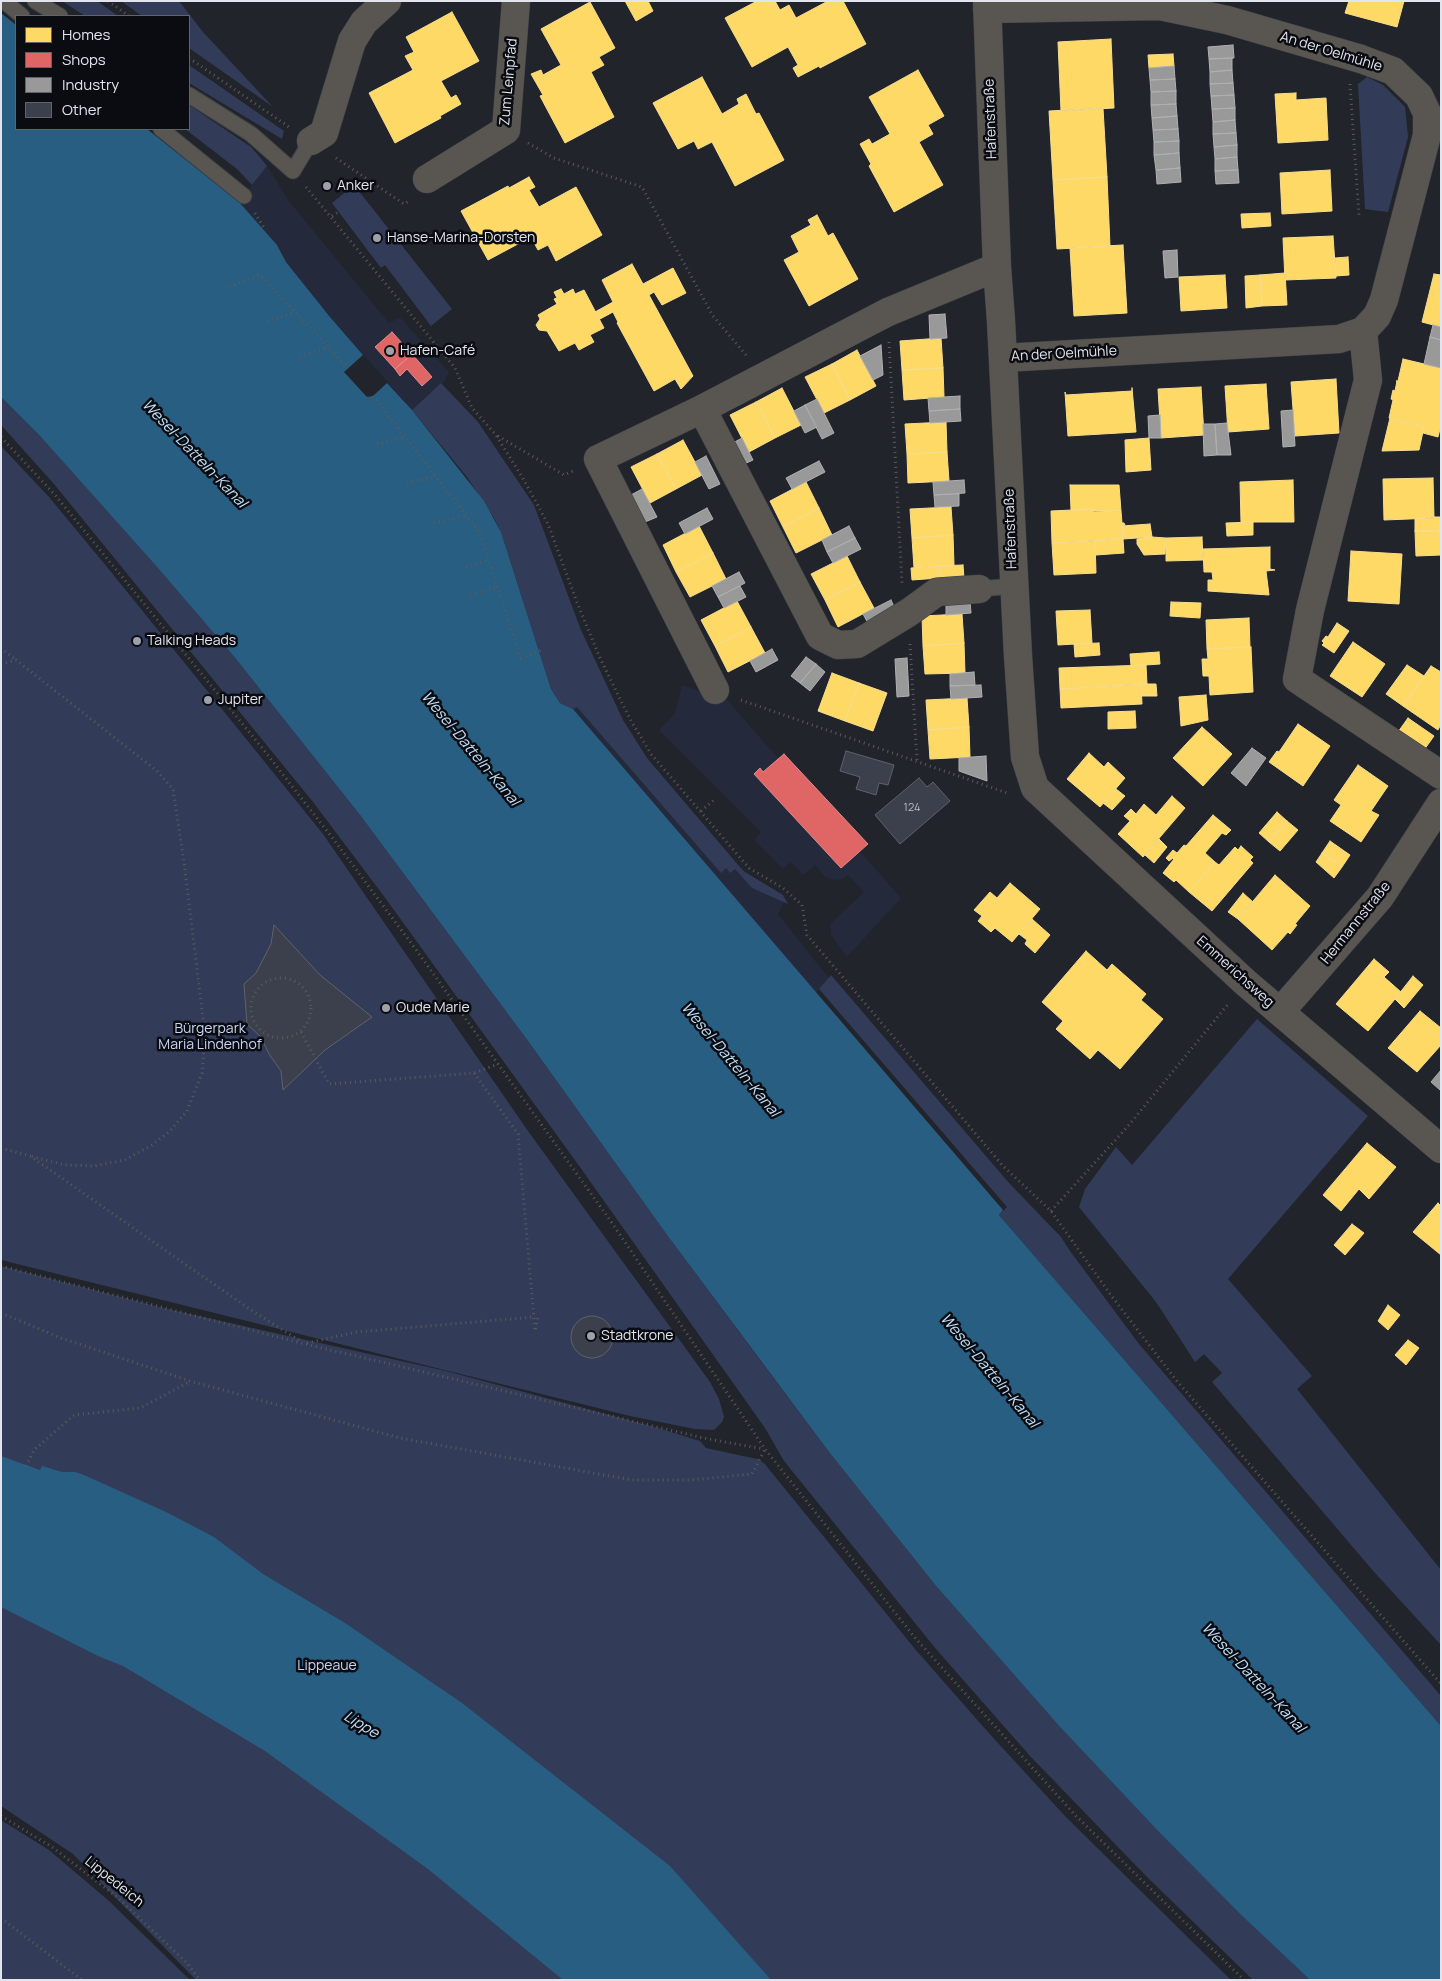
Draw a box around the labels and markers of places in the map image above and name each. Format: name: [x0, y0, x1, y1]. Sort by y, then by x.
place label: Anker: [337, 178, 374, 194]
marker: Anker: [321, 180, 333, 192]
place label: Hanse-Marina-Dorsten: [387, 230, 535, 246]
marker: Hanse-Marina-Dorsten: [371, 232, 383, 244]
place label: Hafen-Café: [400, 343, 475, 359]
marker: Hafen-Café: [384, 345, 396, 357]
place label: Talking Heads: [147, 633, 236, 649]
marker: Talking Heads: [131, 635, 143, 647]
place label: Jupiter: [218, 692, 263, 708]
marker: Jupiter: [202, 694, 214, 706]
place label: Oude Marie: [396, 1000, 470, 1016]
marker: Oude Marie: [380, 1002, 392, 1014]
place label: Stadtkrone: [601, 1328, 674, 1344]
marker: Stadtkrone: [585, 1330, 597, 1342]

